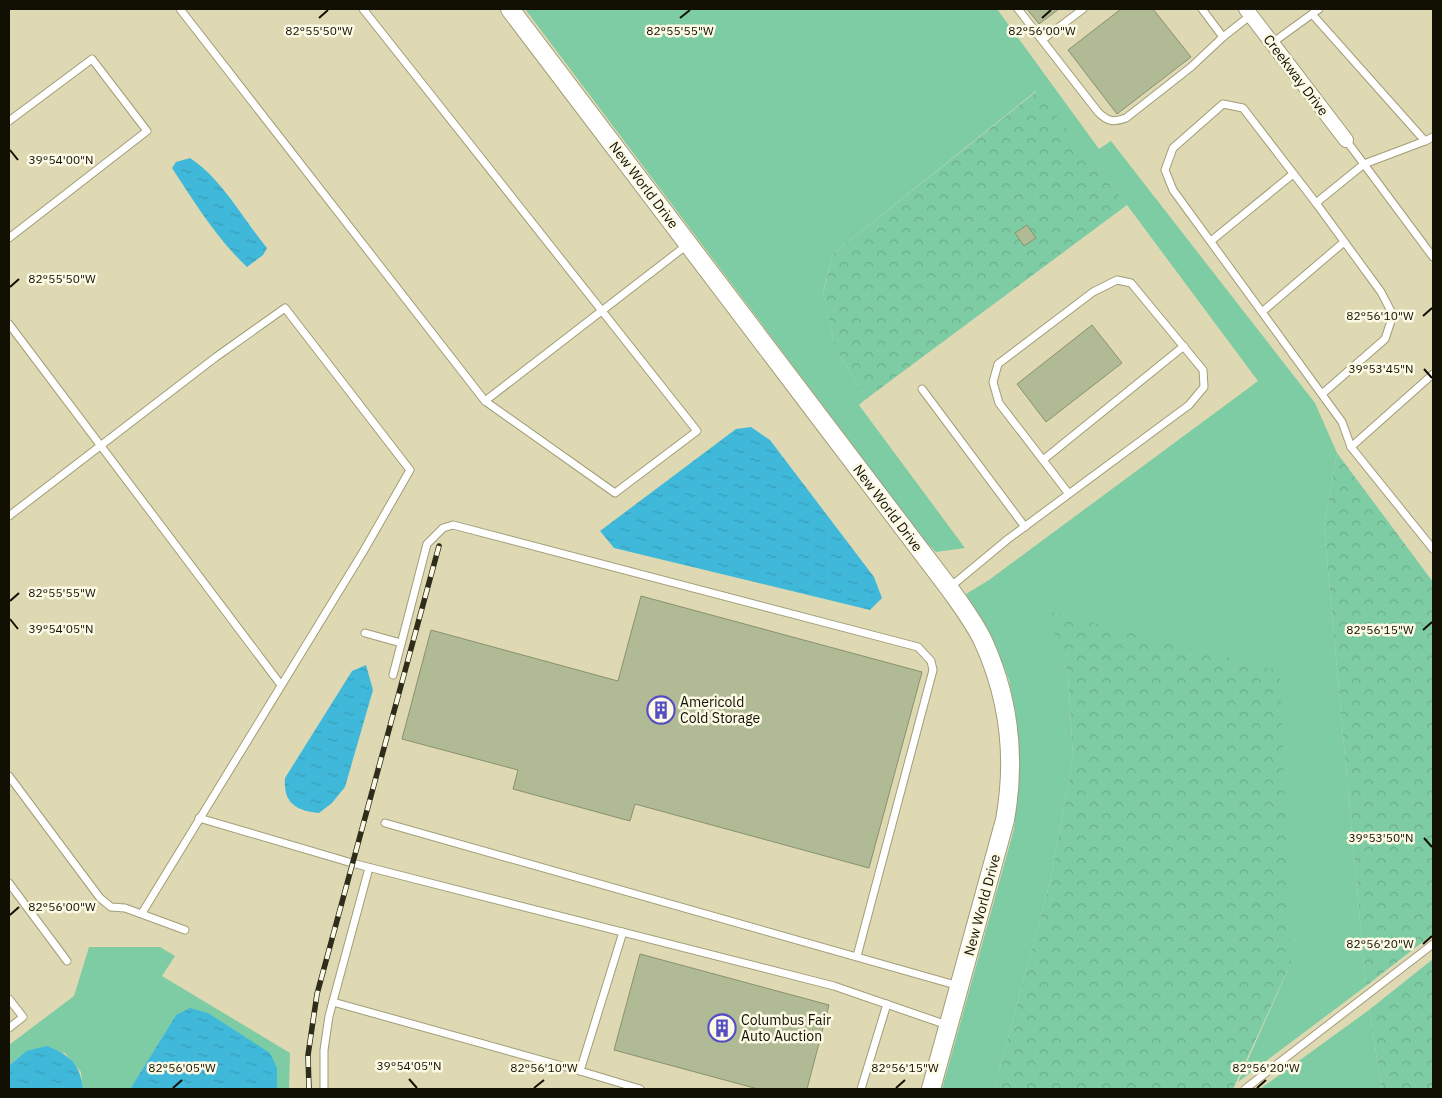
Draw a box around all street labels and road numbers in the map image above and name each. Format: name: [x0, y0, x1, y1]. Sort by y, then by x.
street label: Creekway Drive: [1260, 31, 1333, 120]
street label: New World Drive: [605, 138, 683, 232]
street label: New World Drive: [849, 461, 927, 555]
street label: New World Drive: [960, 852, 1004, 958]

